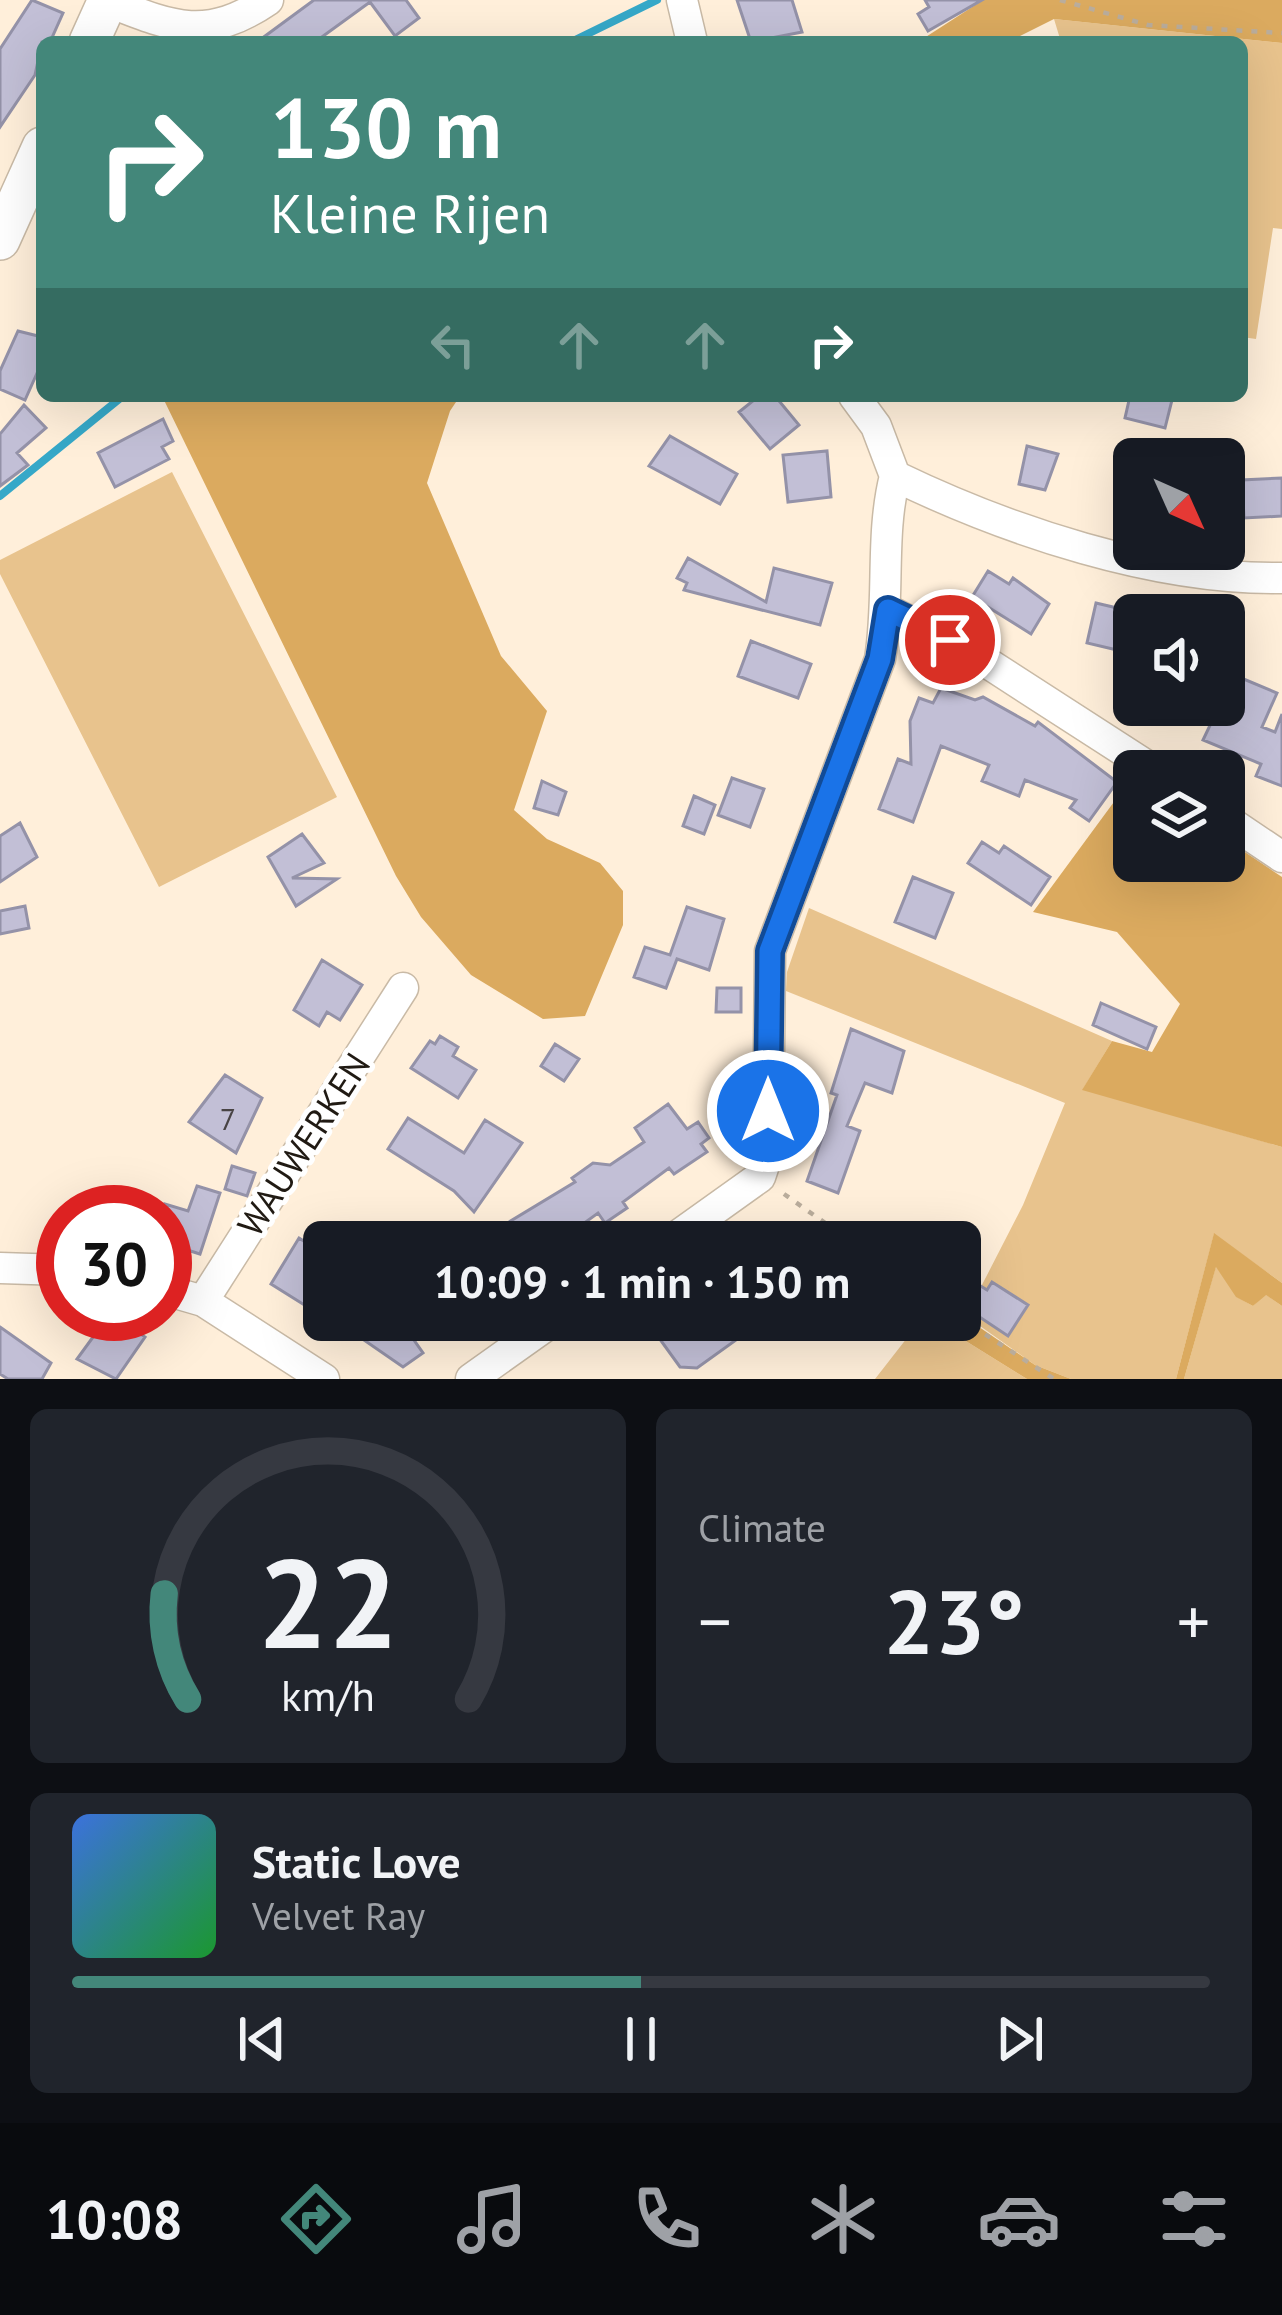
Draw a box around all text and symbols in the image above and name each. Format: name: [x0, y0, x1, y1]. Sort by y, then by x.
text: 130 m: [270, 72, 502, 181]
icon: right: [72, 84, 228, 240]
text: Kleine Rijen: [270, 178, 550, 248]
icon: left: [420, 312, 486, 378]
icon: ahead: [546, 312, 612, 378]
icon: ahead: [672, 312, 738, 378]
icon: right: [798, 312, 864, 378]
north arrow: [1113, 438, 1245, 570]
map controls: [1113, 438, 1245, 882]
pin: [899, 589, 1001, 691]
button: sound: [1113, 594, 1245, 726]
icon: arrive: [917, 607, 983, 673]
button: layers: [1113, 750, 1245, 882]
street label: WAUWERKEN: [226, 1043, 380, 1245]
position arrow: [705, 1048, 831, 1174]
house number: 7: [220, 1099, 236, 1138]
speed limit sign: 30: [36, 1185, 192, 1341]
text: 10:09 · 1 min · 150 m: [434, 1252, 850, 1310]
text: Climate: [698, 1502, 826, 1553]
text: 22: [257, 1521, 399, 1682]
text: 23°: [883, 1562, 1025, 1679]
text: −: [698, 1578, 731, 1663]
text: +: [1177, 1578, 1210, 1663]
text: km/h: [281, 1667, 375, 1723]
text: Static Love: [252, 1832, 461, 1890]
text: Velvet Ray: [252, 1890, 425, 1941]
icon: previous: [229, 2006, 295, 2072]
icon: pause: [608, 2006, 674, 2072]
icon: next: [987, 2006, 1053, 2072]
icon: directions: [274, 2177, 358, 2261]
icon: music: [450, 2177, 534, 2261]
icon: phone: [625, 2177, 709, 2261]
icon: climate: [801, 2177, 885, 2261]
icon: car: [977, 2177, 1061, 2261]
icon: filters: [1152, 2177, 1236, 2261]
text: 10:08: [46, 2184, 183, 2254]

